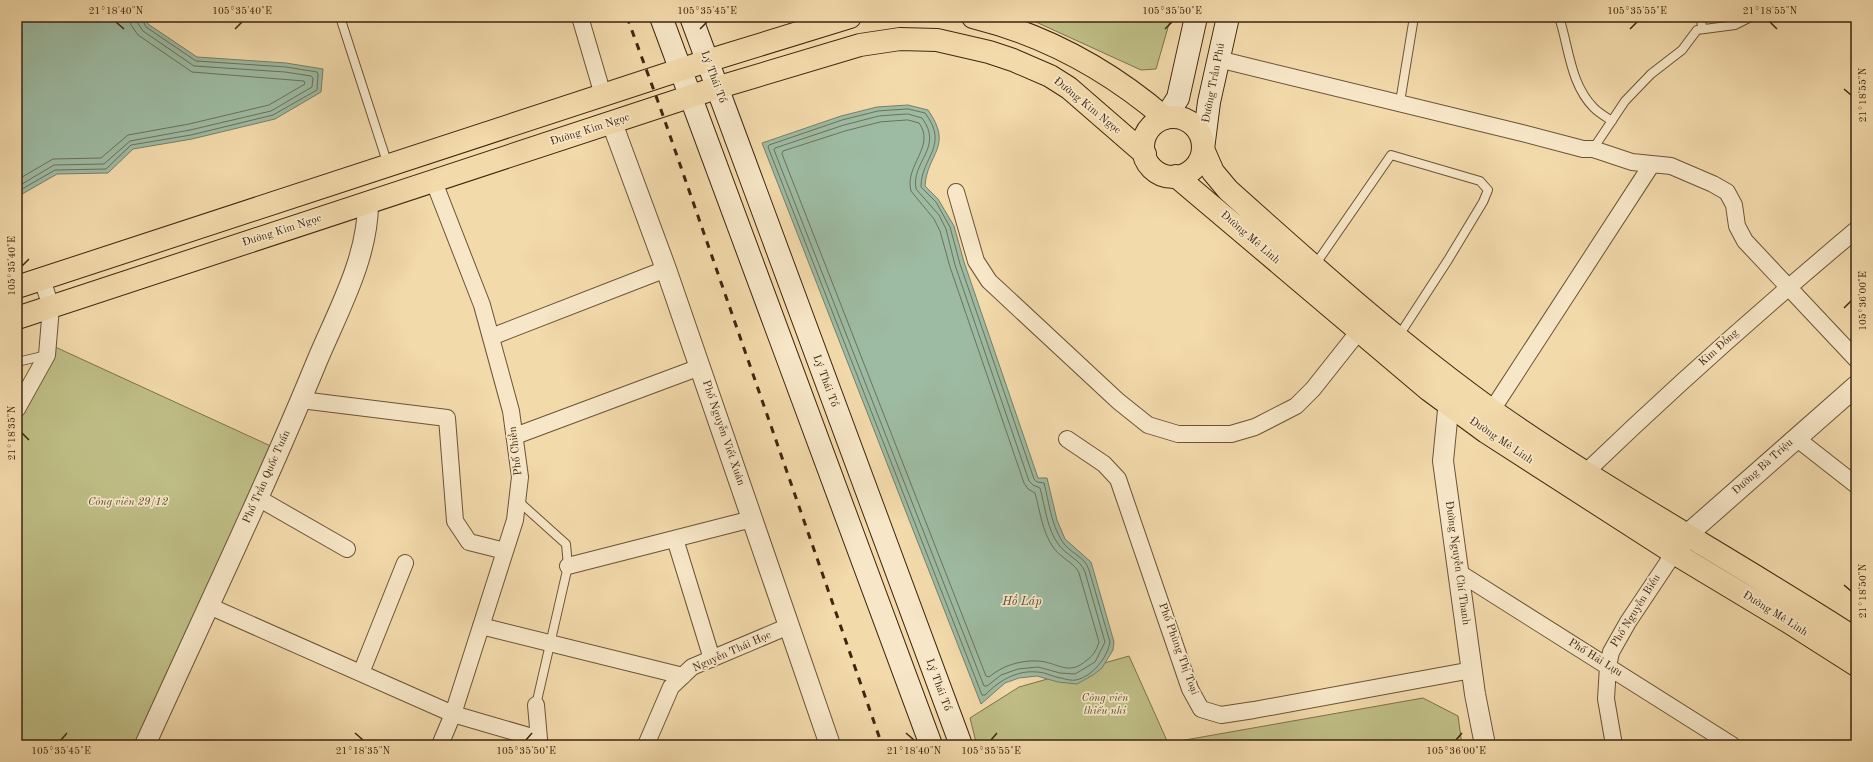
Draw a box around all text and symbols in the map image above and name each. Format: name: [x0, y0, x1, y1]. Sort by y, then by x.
text: 21°18'40"N: [89, 6, 144, 16]
text: 105°35'40"E: [212, 6, 272, 16]
text: 105°35'45"E: [677, 6, 737, 16]
text: 105°35'50"E: [1142, 6, 1202, 16]
text: 105°35'55"E: [1607, 6, 1667, 16]
text: 21°18'55"N: [1743, 6, 1798, 16]
street label: Đường Trần Phú: [1200, 42, 1227, 124]
street label: Lý Thái Tổ: [698, 49, 729, 105]
text: 21°18'55"N: [1858, 67, 1868, 122]
street label: Đường Kim Ngọc: [1051, 76, 1123, 136]
street label: Đường Kim Ngọc: [549, 112, 631, 148]
street label: Đường Mê Linh: [1218, 209, 1282, 267]
street label: Đường Kim Ngọc: [241, 213, 323, 249]
text: 105°35'40"E: [7, 236, 17, 296]
text: 105°36'00"E: [1858, 271, 1868, 331]
street label: Kim Đồng: [1696, 327, 1741, 368]
street label: Lý Thái Tổ: [810, 353, 841, 409]
street label: Phố Nguyễn Viết Xuân: [700, 379, 747, 487]
text: 21°18'35"N: [7, 405, 17, 460]
street label: Đường Mê Linh: [1467, 416, 1535, 466]
street label: Phố Chiền: [507, 426, 524, 476]
street label: Phố Trần Quốc Tuấn: [241, 428, 293, 525]
street label: Đường Bà Triệu: [1731, 437, 1795, 497]
park label: Công viên 29/12: [88, 497, 169, 508]
street label: Đường Nguyễn Chí Thanh: [1443, 500, 1472, 626]
text: 21°18'50"N: [1858, 563, 1868, 618]
street label: Phố Nguyễn Biểu: [1608, 572, 1663, 649]
street label: Đường Mê Linh: [1741, 590, 1809, 638]
water label: Hồ Láp: [1001, 594, 1042, 608]
street label: Phố Phùng Thị Toại: [1156, 601, 1201, 697]
street label: Nguyễn Thái Học: [691, 629, 773, 674]
street label: Phố Hải Lựu: [1566, 636, 1625, 679]
street label: Lý Thái Tổ: [923, 657, 954, 713]
park label: Công viên thiếu nhi: [1082, 693, 1129, 717]
text: 105°35'45"E: [31, 746, 91, 756]
text: 21°18'35"N: [336, 746, 391, 756]
text: 105°35'50"E: [496, 746, 556, 756]
text: 21°18'40"N: [887, 746, 942, 756]
text: 105°35'55"E: [961, 746, 1021, 756]
text: 105°36'00"E: [1426, 746, 1486, 756]

